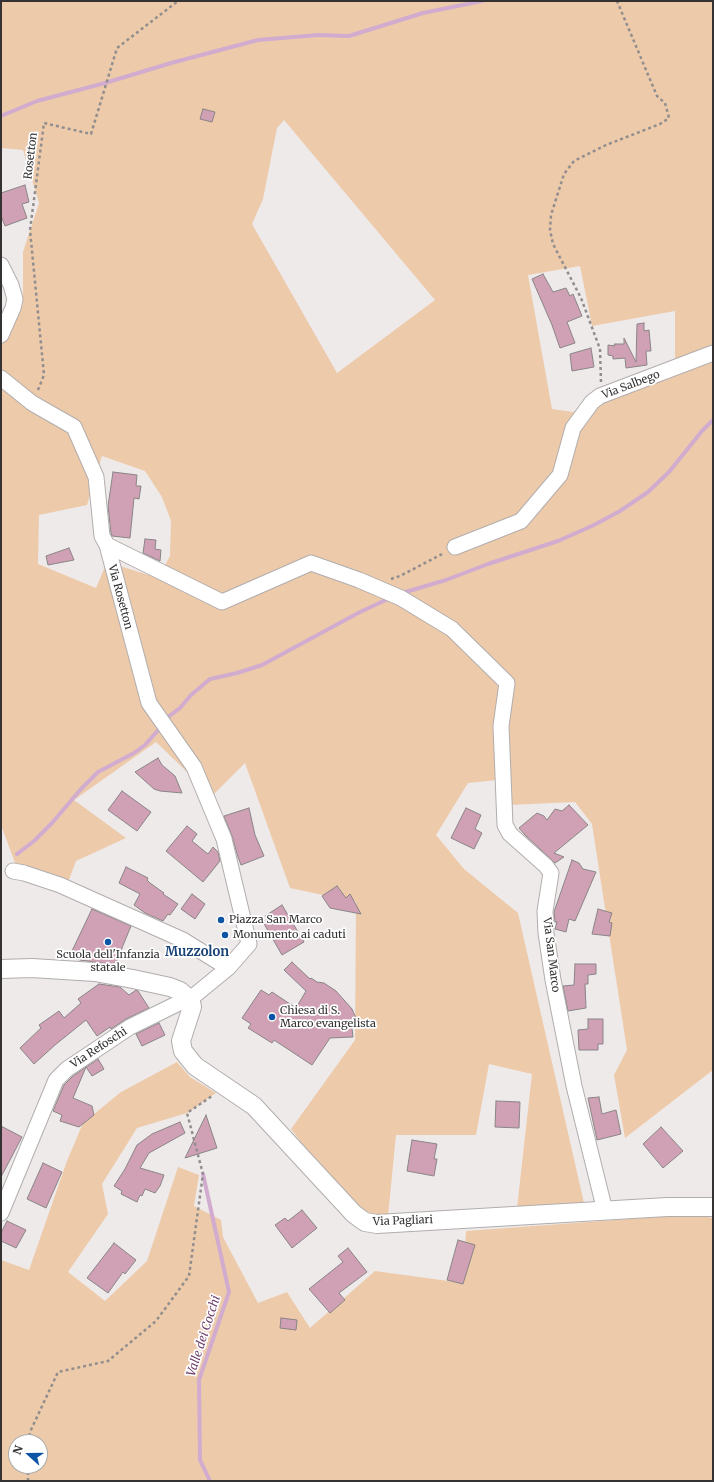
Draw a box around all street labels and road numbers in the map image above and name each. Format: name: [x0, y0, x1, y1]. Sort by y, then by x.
street label: Rosetton: [22, 132, 40, 180]
street label: Via Salbego: [600, 368, 662, 402]
street label: Via Rosetton: [105, 563, 135, 631]
street label: Via San Marco: [540, 917, 562, 993]
street label: Via Refoschi: [68, 1025, 130, 1071]
street label: Via Pagliari: [373, 1213, 433, 1229]

